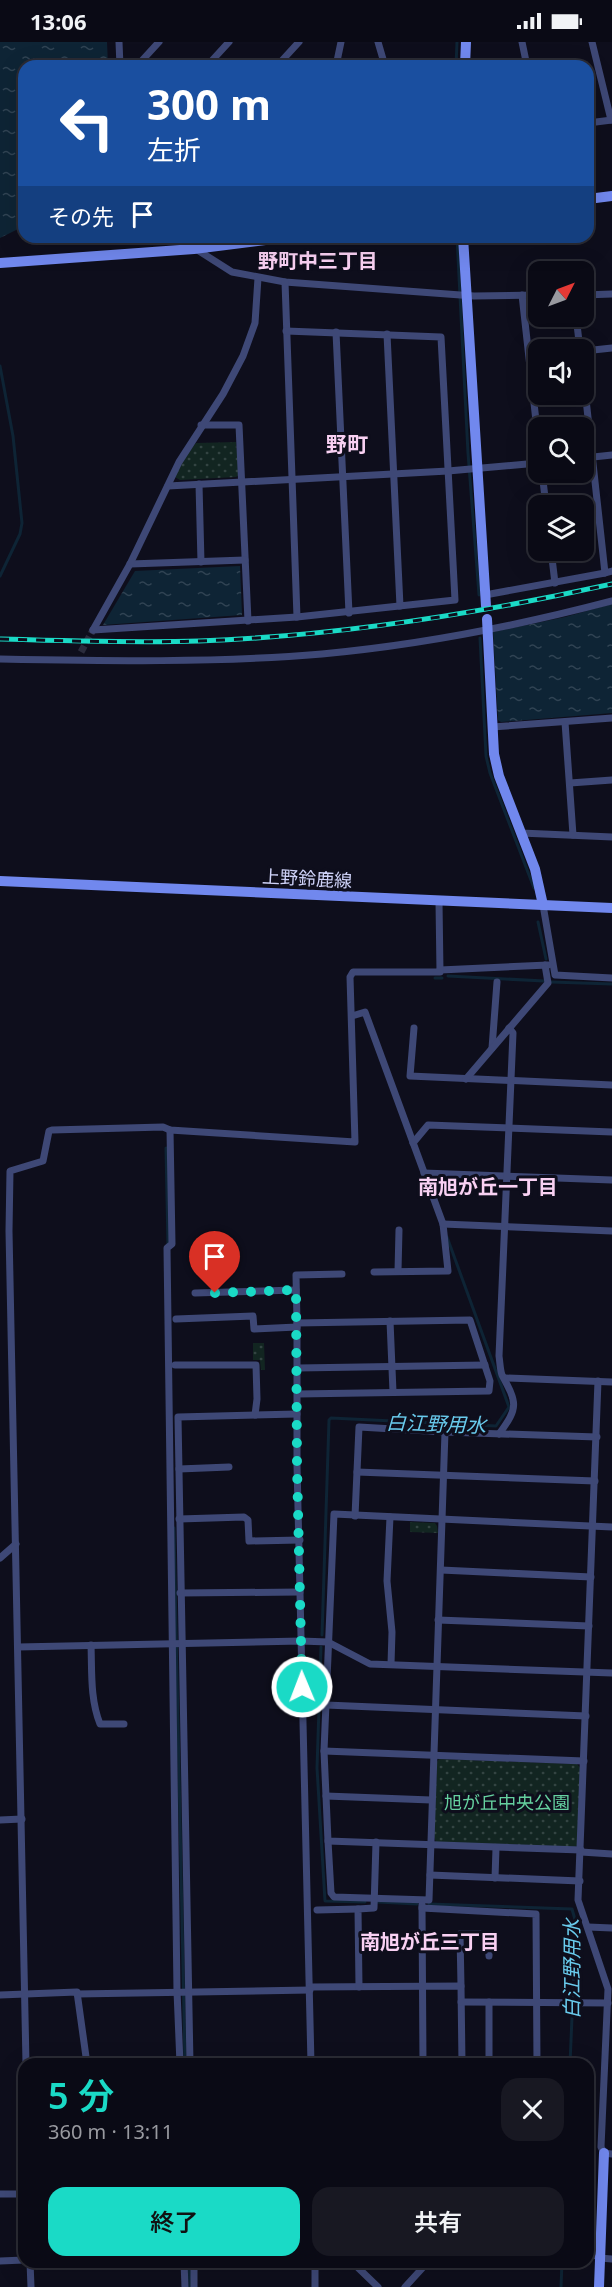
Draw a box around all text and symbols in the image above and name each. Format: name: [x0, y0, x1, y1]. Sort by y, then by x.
text: 13:06: [30, 6, 87, 36]
text: 300 m: [147, 75, 271, 132]
icon: left: [48, 84, 126, 162]
text: 左折: [147, 131, 201, 168]
icon: arrive: [126, 198, 159, 231]
text: その先: [48, 201, 114, 231]
district label: 野町中三丁目: [258, 247, 378, 274]
north arrow: [528, 261, 594, 327]
map controls: [528, 261, 594, 561]
button: sound: [528, 339, 594, 405]
button: search: [528, 417, 594, 483]
district label: 野町: [326, 430, 368, 458]
button: layers: [528, 495, 594, 561]
street label: 上野鈴鹿線: [261, 864, 353, 892]
district label: 南旭が丘一丁目: [418, 1173, 558, 1200]
pin: [189, 1231, 240, 1293]
icon: arrive: [198, 1240, 231, 1273]
water label: 白江野用水: [386, 1408, 488, 1439]
position arrow: [270, 1655, 334, 1719]
park label: 旭が丘中央公園: [444, 1790, 570, 1814]
water label: 白江野用水: [558, 1917, 585, 2019]
district label: 南旭が丘三丁目: [360, 1928, 500, 1955]
text: 5 分: [48, 2071, 114, 2120]
button: close: [501, 2078, 564, 2141]
text: 360 m · 13:11: [48, 2118, 173, 2145]
button: 終了: [48, 2187, 300, 2256]
button: 共有: [312, 2187, 564, 2256]

